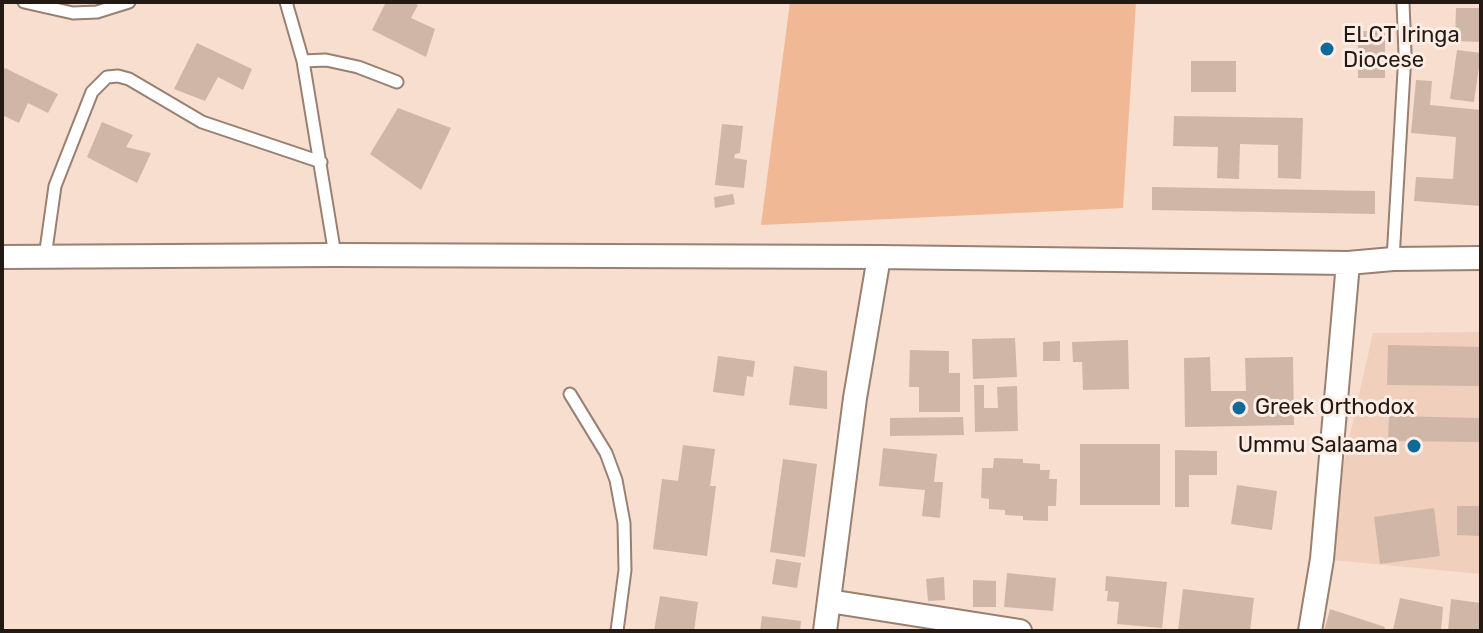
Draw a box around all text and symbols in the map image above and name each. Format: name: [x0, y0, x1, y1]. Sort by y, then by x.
place label: ELCT Iringa Diocese: [1343, 23, 1460, 74]
marker: ELCT Iringa Diocese: [1318, 40, 1336, 58]
place label: Greek Orthodox: [1255, 395, 1415, 421]
marker: Greek Orthodox: [1230, 399, 1248, 417]
place label: Ummu Salaama: [1238, 433, 1398, 459]
marker: Ummu Salaama: [1405, 437, 1423, 455]

